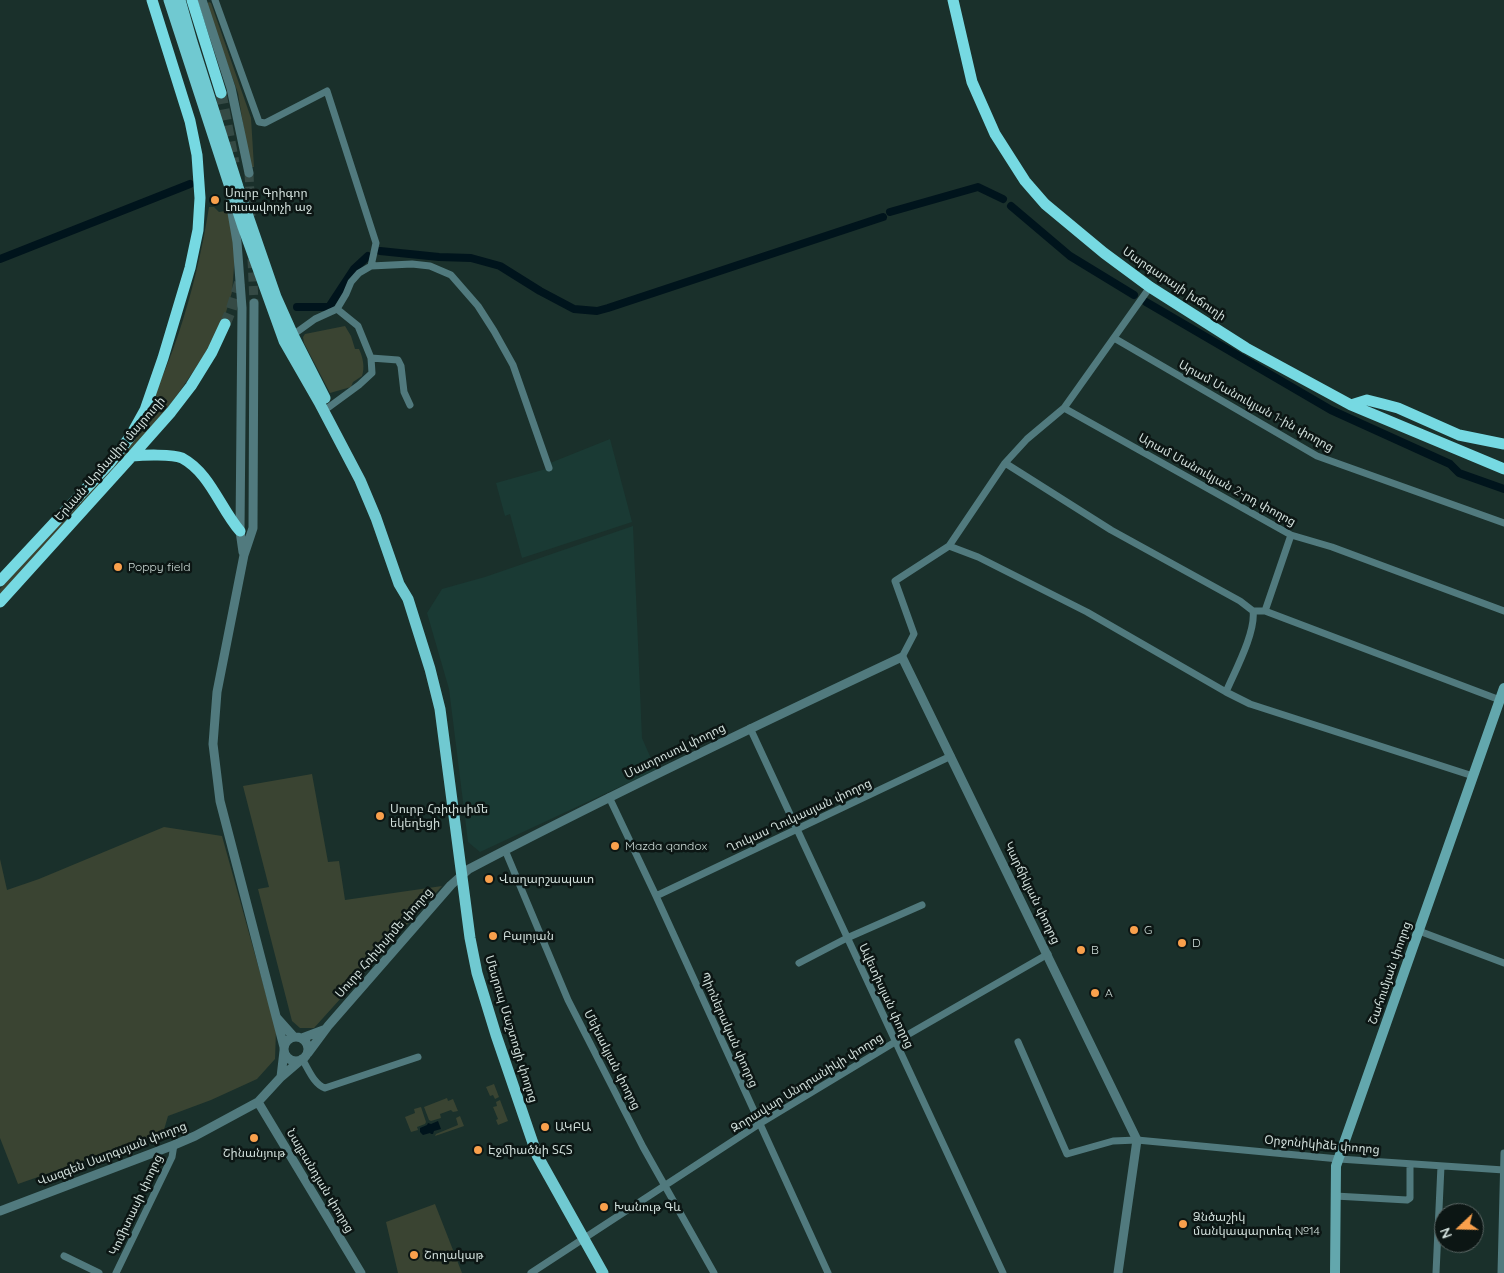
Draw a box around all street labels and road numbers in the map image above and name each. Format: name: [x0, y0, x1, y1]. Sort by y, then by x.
street label: Մարգարայի խճուղի: [1120, 244, 1228, 324]
street label: Արամ Մանուկյան 1-ին փողոց: [1176, 357, 1336, 455]
street label: Երևան-Արմավիր մայրուղի: [52, 394, 168, 524]
street label: Արամ Մանուկյան 2-րդ փողոց: [1136, 431, 1298, 529]
street label: Մատրոսով փողոց: [622, 720, 728, 782]
street label: Ղուկաս Ղուկասյան փողոց: [724, 776, 874, 856]
street label: Կարճիկյան փողոց: [1001, 839, 1063, 947]
street label: Սուրբ Հռիփսիմե փողոց: [332, 885, 436, 1001]
street label: Շահումյան փողոց: [1366, 920, 1414, 1026]
street label: Ավետիսյան փողոց: [855, 941, 917, 1051]
street label: Մեսրոպ Մաշտոցի փողոց: [482, 954, 540, 1104]
street label: Պիոներական փողոց: [697, 970, 761, 1090]
street label: Մեխակյան փողոց: [581, 1008, 643, 1112]
street label: Զորավար Անդրանիկի փողոց: [728, 1030, 886, 1136]
street label: Վազգեն Սարգսյան փողոց: [35, 1119, 189, 1189]
street label: Նալբանդյան փողոց: [283, 1126, 357, 1236]
street label: Օրջոնիկիձե փողոց: [1264, 1133, 1380, 1157]
street label: Կոմիտասի փողոց: [106, 1152, 166, 1258]

